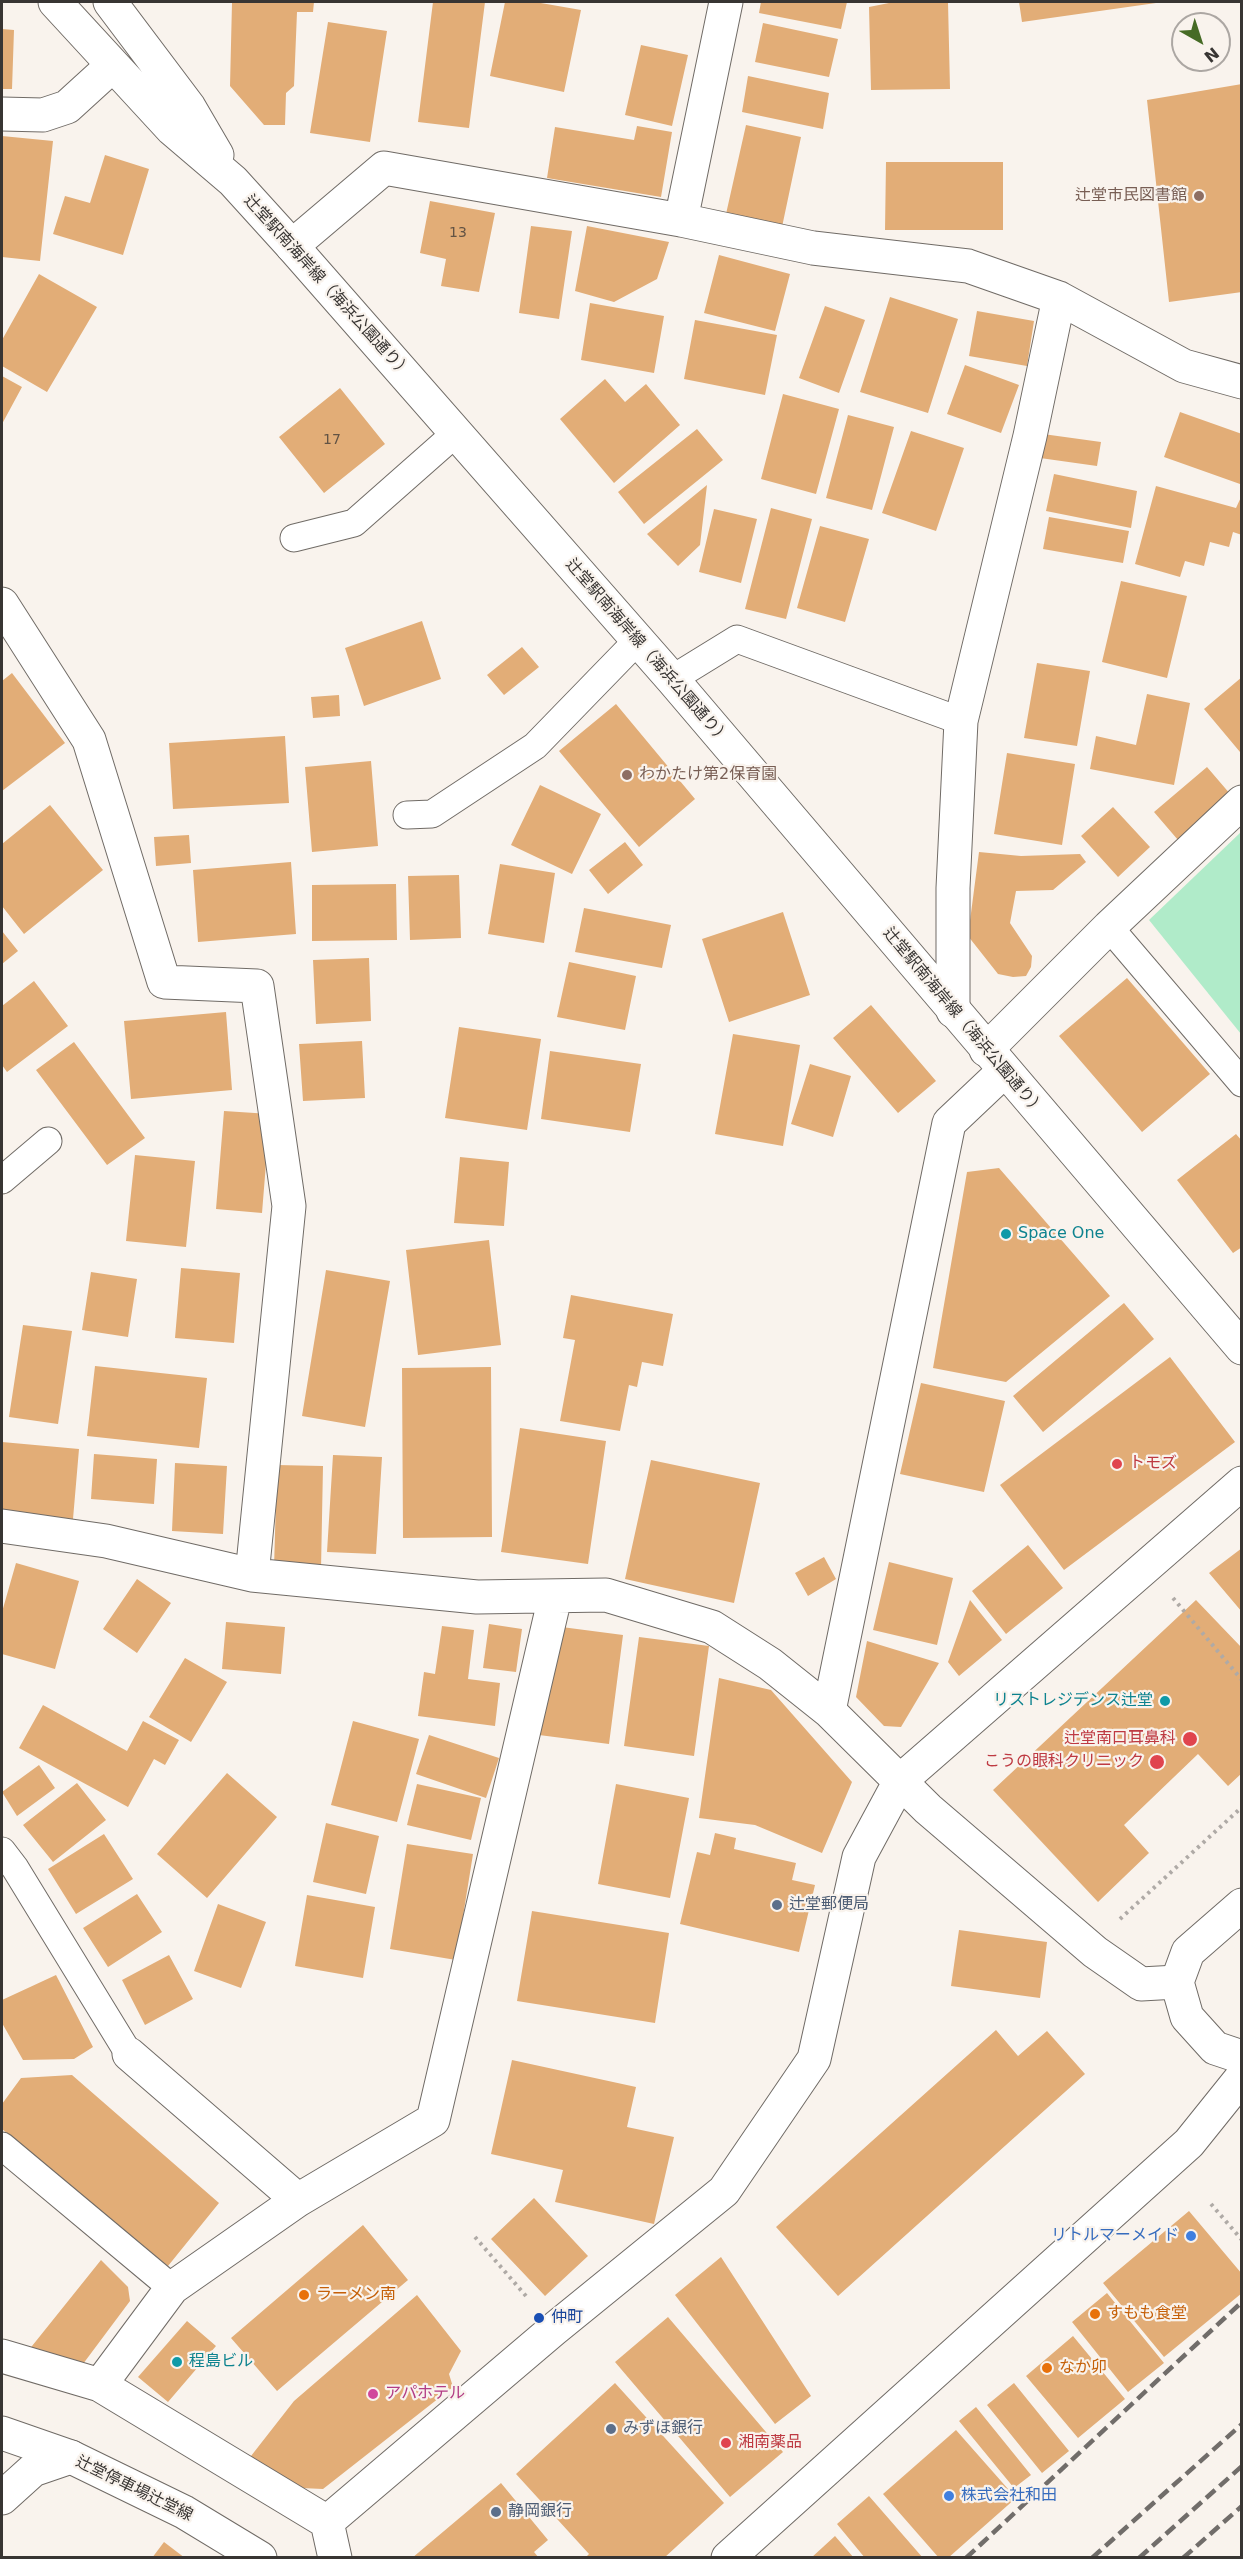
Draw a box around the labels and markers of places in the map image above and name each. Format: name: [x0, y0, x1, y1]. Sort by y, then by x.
place label: 辻堂市民図書館: [1075, 186, 1187, 206]
marker: 辻堂市民図書館: [1192, 189, 1206, 203]
place label: わかたけ第2保育園: [639, 765, 777, 785]
marker: わかたけ第2保育園: [620, 768, 634, 782]
place label: Space One: [1018, 1224, 1104, 1244]
marker: Space One: [999, 1227, 1013, 1241]
place label: トモズ: [1129, 1454, 1177, 1474]
marker: トモズ: [1110, 1457, 1124, 1471]
place label: リストレジデンス辻堂: [993, 1691, 1153, 1711]
marker: リストレジデンス辻堂: [1158, 1694, 1172, 1708]
place label: 辻堂南口耳鼻科: [1064, 1729, 1176, 1749]
marker: 辻堂南口耳鼻科: [1181, 1730, 1199, 1748]
place label: こうの眼科クリニック: [984, 1752, 1144, 1772]
marker: こうの眼科クリニック: [1148, 1753, 1166, 1771]
place label: 辻堂郵便局: [789, 1895, 869, 1915]
marker: 辻堂郵便局: [770, 1898, 784, 1912]
place label: リトルマーメイド: [1051, 2226, 1179, 2246]
marker: リトルマーメイド: [1184, 2229, 1198, 2243]
place label: ラーメン南: [316, 2285, 396, 2305]
marker: ラーメン南: [297, 2288, 311, 2302]
place label: すもも食堂: [1107, 2304, 1187, 2324]
marker: すもも食堂: [1088, 2307, 1102, 2321]
place label: 仲町: [551, 2308, 583, 2328]
marker: 仲町: [532, 2311, 546, 2325]
place label: 程島ビル: [189, 2352, 253, 2372]
marker: 程島ビル: [170, 2355, 184, 2369]
place label: なか卯: [1059, 2358, 1107, 2378]
marker: なか卯: [1040, 2361, 1054, 2375]
place label: アパホテル: [385, 2384, 465, 2404]
marker: アパホテル: [366, 2387, 380, 2401]
place label: みずほ銀行: [623, 2419, 703, 2439]
marker: みずほ銀行: [604, 2422, 618, 2436]
place label: 湘南薬品: [738, 2433, 802, 2453]
marker: 湘南薬品: [719, 2436, 733, 2450]
place label: 株式会社和田: [961, 2486, 1057, 2506]
marker: 株式会社和田: [942, 2489, 956, 2503]
place label: 静岡銀行: [508, 2502, 572, 2522]
marker: 静岡銀行: [489, 2505, 503, 2519]

